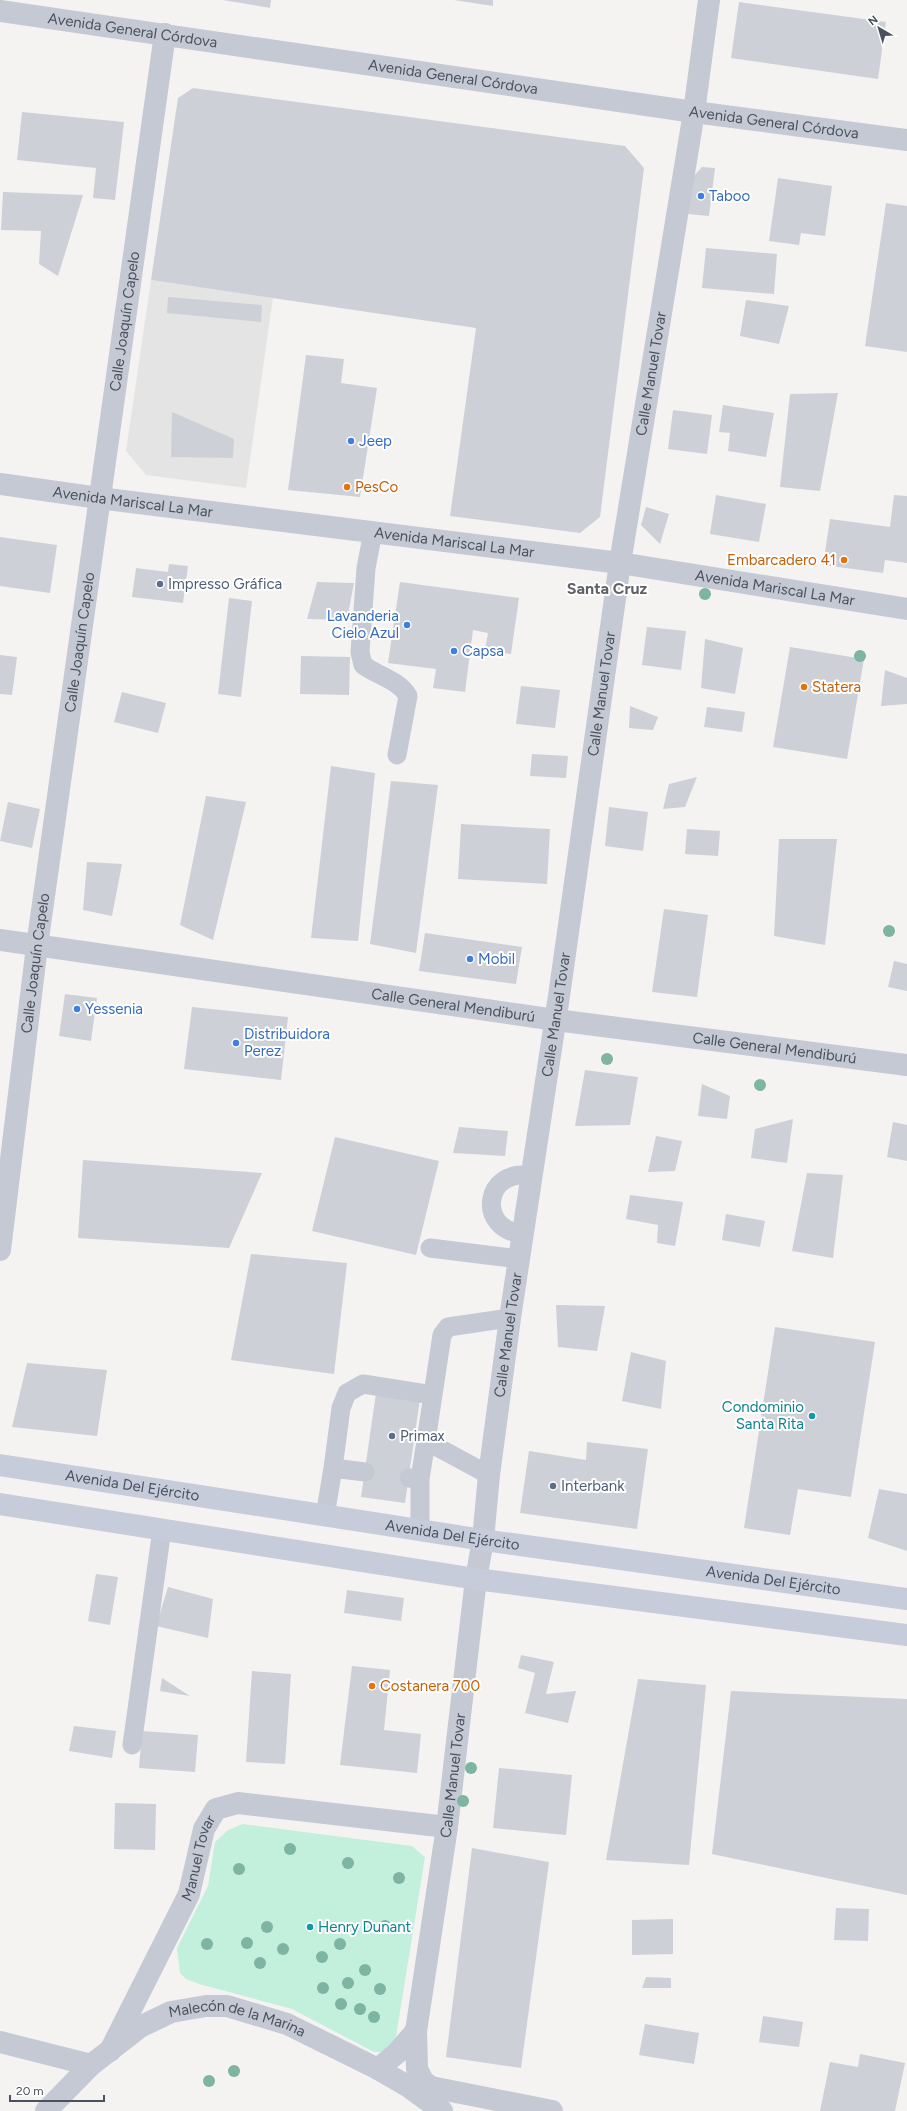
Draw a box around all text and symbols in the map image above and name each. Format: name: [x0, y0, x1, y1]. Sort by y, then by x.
north arrow: [859, 8, 899, 48]
street label: Avenida General Córdova: [47, 9, 219, 52]
text: N: [866, 13, 881, 28]
street label: Avenida General Córdova: [367, 56, 539, 98]
street label: Avenida General Córdova: [688, 102, 860, 143]
place label: Taboo: [709, 187, 750, 205]
marker: Taboo: [696, 191, 706, 201]
street label: Calle Joaquín Capelo: [106, 250, 143, 393]
street label: Calle Manuel Tovar: [632, 310, 670, 437]
place label: Jeep: [359, 432, 392, 450]
marker: Jeep: [346, 436, 356, 446]
place label: PesCo: [355, 478, 399, 496]
marker: PesCo: [342, 482, 352, 492]
street label: Avenida Mariscal La Mar: [52, 483, 214, 521]
street label: Avenida Mariscal La Mar: [373, 523, 535, 561]
place label: Embarcadero 41: [727, 551, 836, 569]
marker: Embarcadero 41: [839, 555, 849, 565]
street label: Avenida Mariscal La Mar: [694, 566, 856, 609]
street label: Calle Joaquín Capelo: [61, 571, 98, 713]
place label: Impresso Gráfica: [168, 575, 282, 593]
marker: Impresso Gráfica: [155, 579, 165, 589]
district label: Santa Cruz: [567, 579, 648, 598]
place label: Lavanderia Cielo Azul: [327, 607, 399, 642]
marker: Lavanderia Cielo Azul: [402, 620, 412, 630]
street label: Calle Manuel Tovar: [584, 630, 619, 757]
place label: Capsa: [462, 642, 504, 660]
marker: Capsa: [449, 646, 459, 656]
place label: Statera: [812, 678, 861, 696]
marker: Statera: [799, 682, 809, 692]
street label: Calle Joaquín Capelo: [17, 892, 53, 1034]
place label: Mobil: [478, 950, 515, 968]
street label: Calle Manuel Tovar: [538, 951, 574, 1078]
marker: Mobil: [465, 954, 475, 964]
street label: Calle General Mendiburú: [370, 985, 536, 1026]
place label: Yessenia: [85, 1000, 143, 1018]
marker: Yessenia: [72, 1004, 82, 1014]
place label: Distribuidora Perez: [244, 1025, 330, 1060]
street label: Calle General Mendiburú: [691, 1029, 858, 1067]
marker: Distribuidora Perez: [231, 1038, 241, 1048]
street label: Calle Manuel Tovar: [490, 1271, 526, 1398]
place label: Condominio Santa Rita: [722, 1398, 804, 1433]
marker: Condominio Santa Rita: [807, 1411, 817, 1421]
place label: Primax: [400, 1427, 445, 1445]
marker: Primax: [387, 1431, 397, 1441]
street label: Avenida Del Ejército: [64, 1466, 201, 1505]
place label: Interbank: [561, 1477, 625, 1495]
marker: Interbank: [548, 1481, 558, 1491]
street label: Avenida Del Ejército: [384, 1516, 521, 1554]
street label: Avenida Del Ejército: [705, 1562, 842, 1599]
place label: Costanera 700: [380, 1677, 480, 1695]
marker: Costanera 700: [367, 1681, 377, 1691]
street label: Calle Manuel Tovar: [436, 1712, 469, 1839]
street label: Manuel Tovar: [178, 1812, 219, 1904]
place label: Henry Dunant: [318, 1918, 412, 1936]
marker: Henry Dunant: [305, 1922, 315, 1932]
street label: Malecón de la Marina: [167, 1997, 309, 2041]
scale bar: [10, 2077, 104, 2103]
text: 20 m: [16, 2084, 44, 2098]

